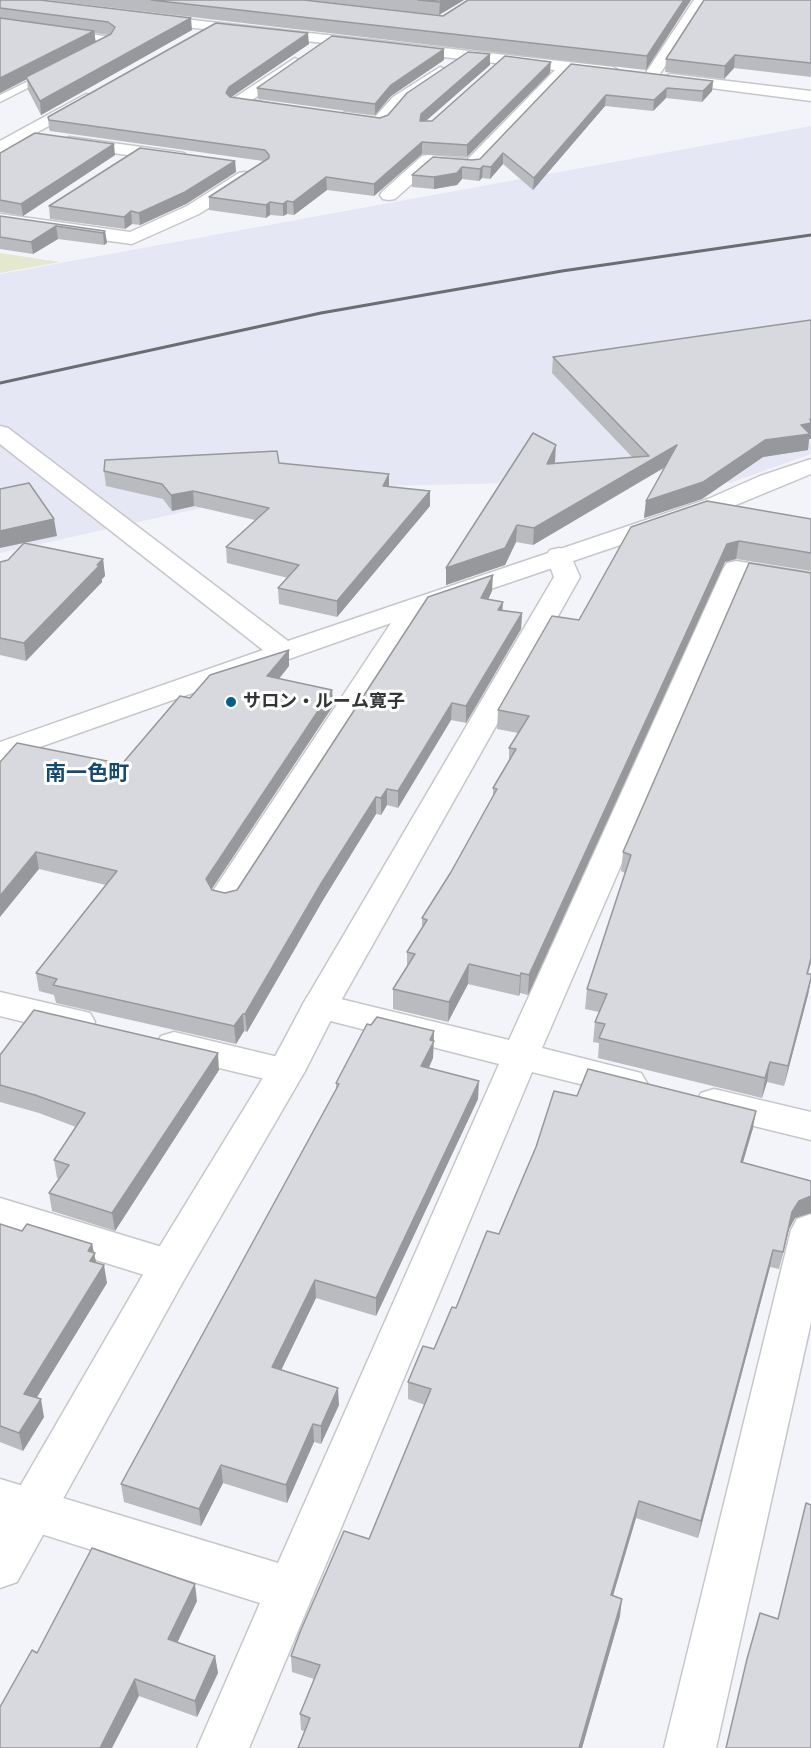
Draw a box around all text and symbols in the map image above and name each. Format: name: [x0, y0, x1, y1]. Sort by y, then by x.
place label: サロン・ルーム寛子: [243, 691, 405, 713]
marker: サロン・ルーム寛子: [224, 695, 238, 709]
district label: 南一色町: [45, 761, 129, 787]

